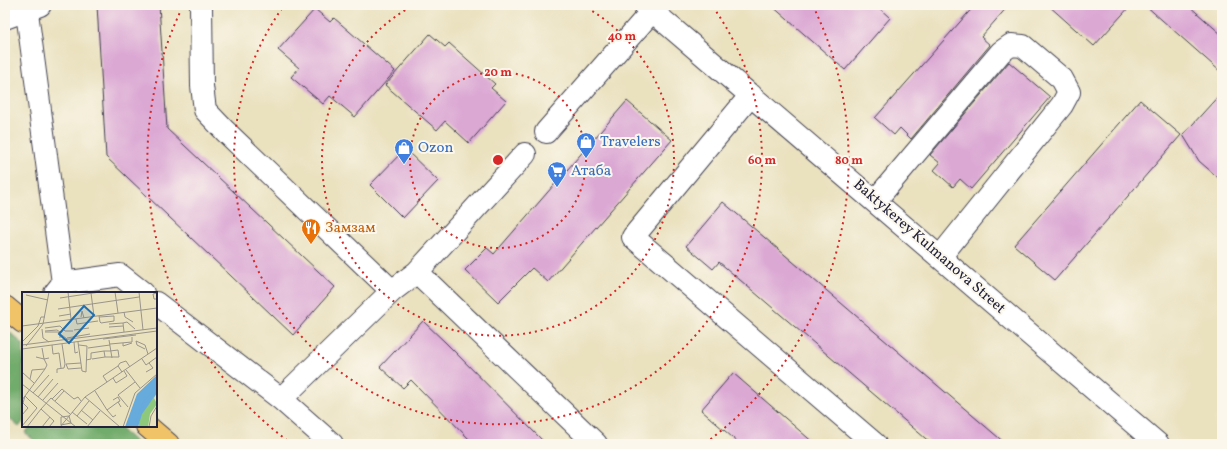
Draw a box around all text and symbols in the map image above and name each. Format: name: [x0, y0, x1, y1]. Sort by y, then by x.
text: 40 m: [608, 29, 637, 45]
text: 20 m: [484, 65, 512, 81]
shop icon: Travelers: [575, 131, 597, 159]
place label: Travelers: [600, 132, 661, 153]
shop icon: Ozon: [393, 137, 415, 165]
place label: Ozon: [418, 138, 453, 159]
centre of rings: [491, 153, 505, 167]
text: 60 m: [748, 153, 776, 169]
text: 80 m: [835, 153, 863, 169]
supermarket icon: Атаба: [546, 160, 568, 188]
place label: Атаба: [571, 161, 611, 182]
street label: Baktykerey Kulmanova Street: [848, 175, 1010, 319]
restaurant icon: Замзам: [300, 217, 322, 245]
place label: Замзам: [325, 218, 376, 239]
inset map: [22, 292, 157, 427]

